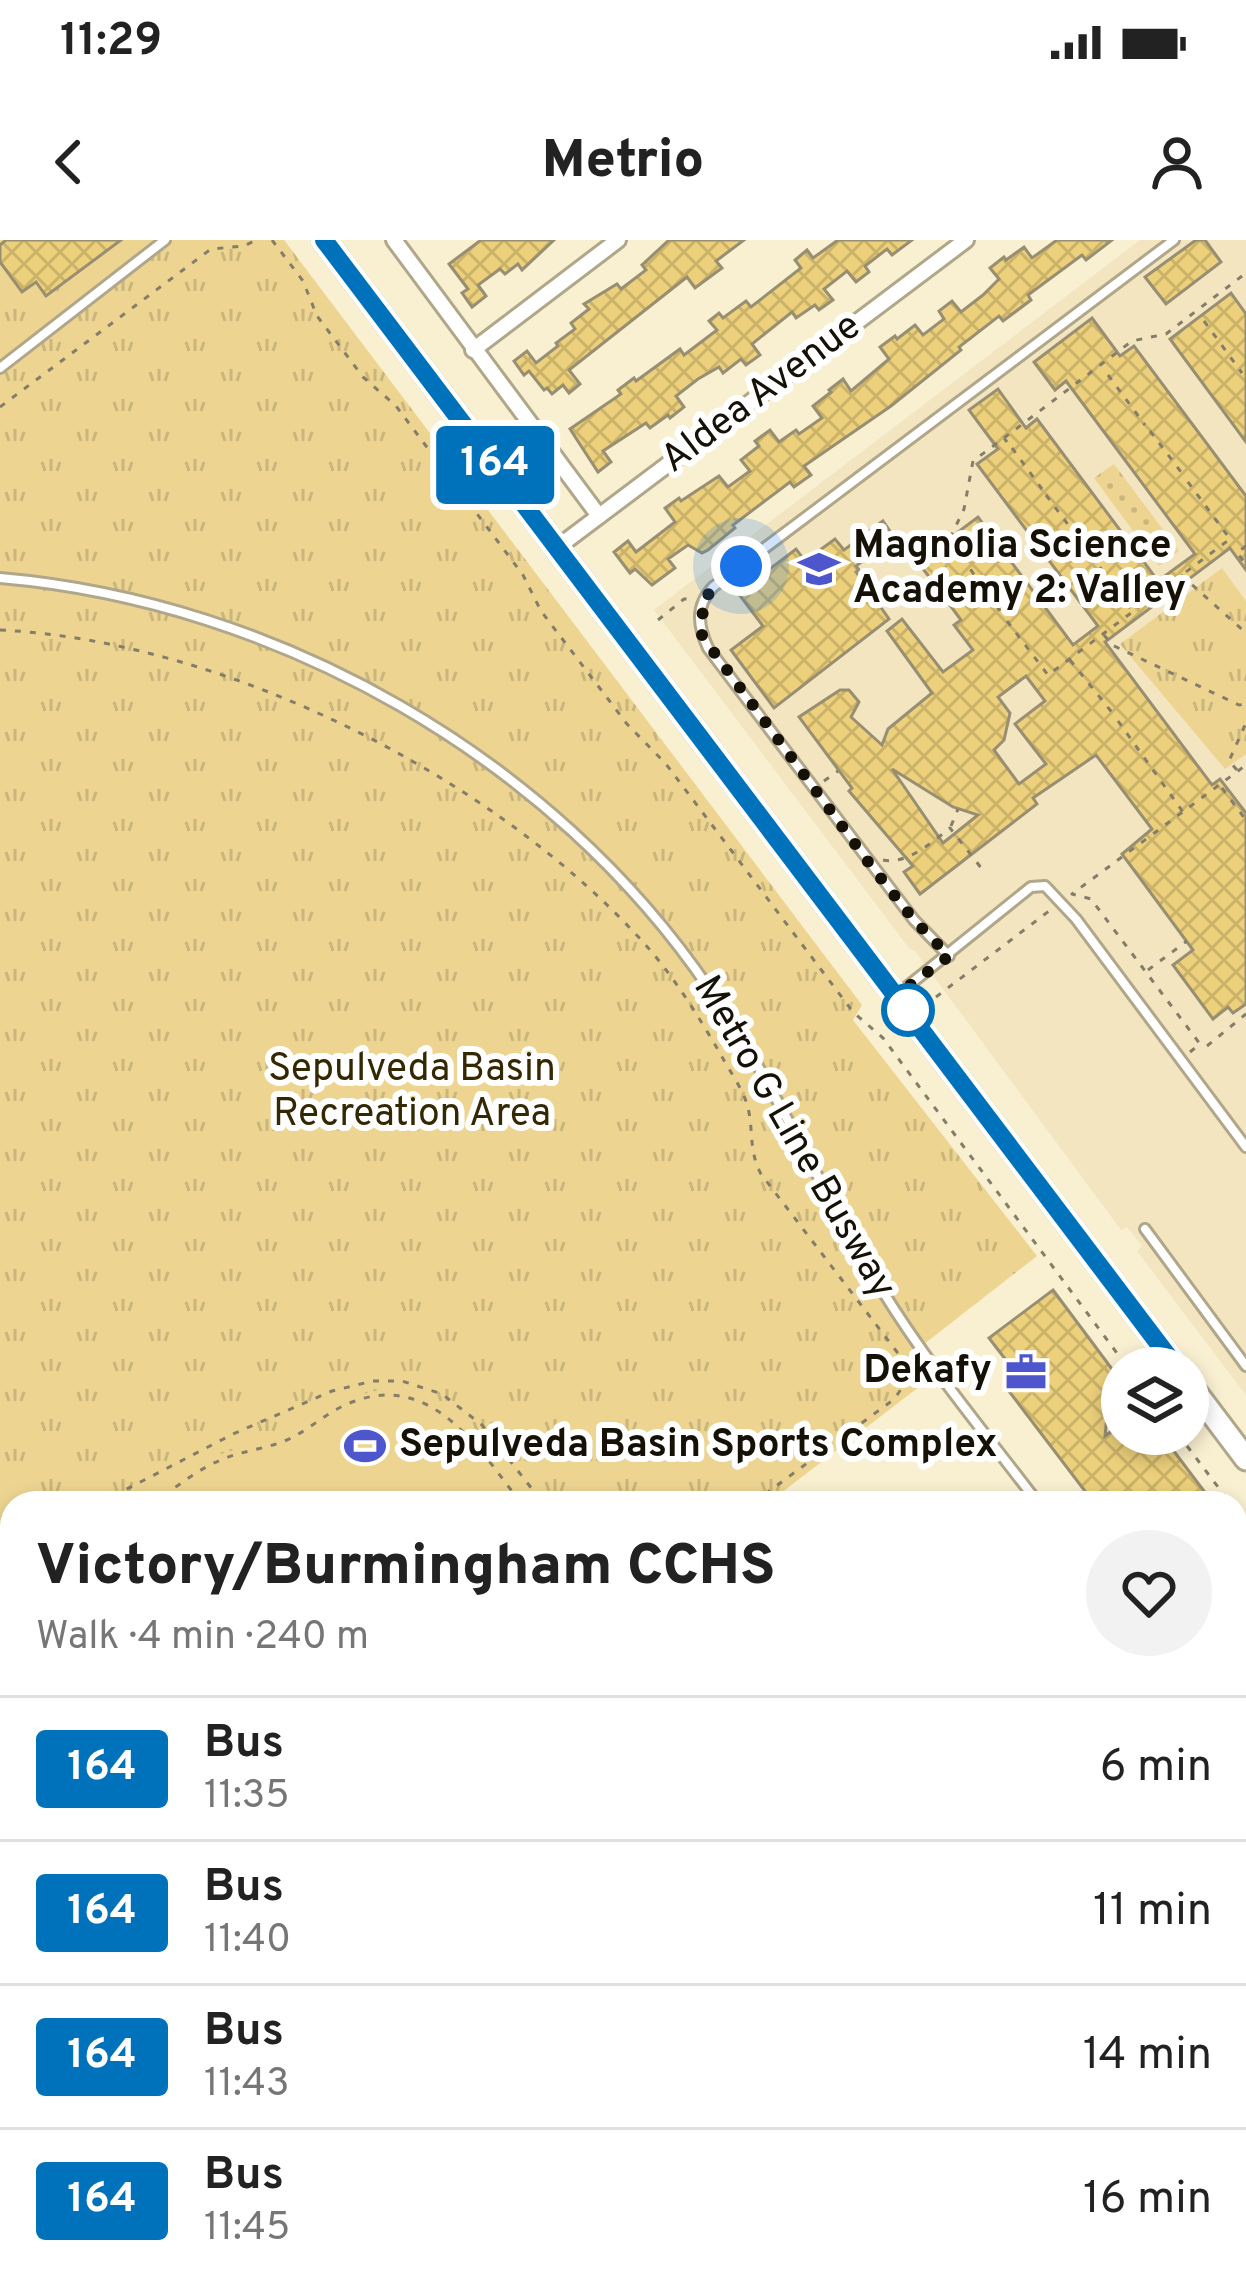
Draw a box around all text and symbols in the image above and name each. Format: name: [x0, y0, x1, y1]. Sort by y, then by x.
text: 11:29: [60, 14, 162, 71]
text: Metrio: [542, 128, 704, 197]
icon: back: [36, 129, 102, 195]
icon: person: [1144, 129, 1210, 195]
street label: Aldea Avenue: [652, 303, 872, 485]
line badge: 164: [426, 426, 564, 504]
text: 164: [460, 438, 530, 491]
place label: Magnolia Science Academy 2: Valley: [853, 523, 1186, 617]
your location: [711, 536, 771, 596]
school or university icon: Magnolia Science Academy 2: Valley: [796, 546, 842, 592]
street label: Metro G Line Busway: [681, 968, 905, 1308]
unlabelled marker: [883, 985, 933, 1035]
park label: Sepulveda Basin Recreation Area: [268, 1046, 556, 1140]
map controls: [1101, 1347, 1209, 1455]
button: layers: [1101, 1347, 1209, 1455]
place label: Dekafy: [863, 1348, 992, 1397]
office icon: Dekafy: [1003, 1349, 1049, 1395]
place label: Sepulveda Basin Sports Complex: [399, 1422, 998, 1471]
sports icon: Sepulveda Basin Sports Complex: [342, 1423, 388, 1469]
button: heart: [1086, 1530, 1212, 1656]
text: Victory/Burmingham CCHS: [36, 1533, 775, 1605]
text: Walk · 4 min · 240 m: [36, 1614, 369, 1663]
text: Bus: [204, 1716, 284, 1773]
text: 6 min: [1100, 1740, 1212, 1797]
text: 164: [67, 1742, 137, 1795]
text: 11:35: [204, 1773, 290, 1822]
text: Bus: [204, 1860, 284, 1917]
text: 11 min: [1093, 1884, 1212, 1941]
text: 164: [67, 1886, 137, 1939]
text: 11:40: [204, 1917, 291, 1966]
text: Bus: [204, 2004, 284, 2061]
text: 14 min: [1083, 2028, 1212, 2085]
text: 164: [67, 2030, 137, 2083]
text: 11:43: [204, 2061, 290, 2110]
text: Bus: [204, 2148, 284, 2205]
text: 16 min: [1083, 2172, 1212, 2229]
text: 164: [67, 2174, 137, 2227]
text: 11:45: [204, 2205, 290, 2254]

